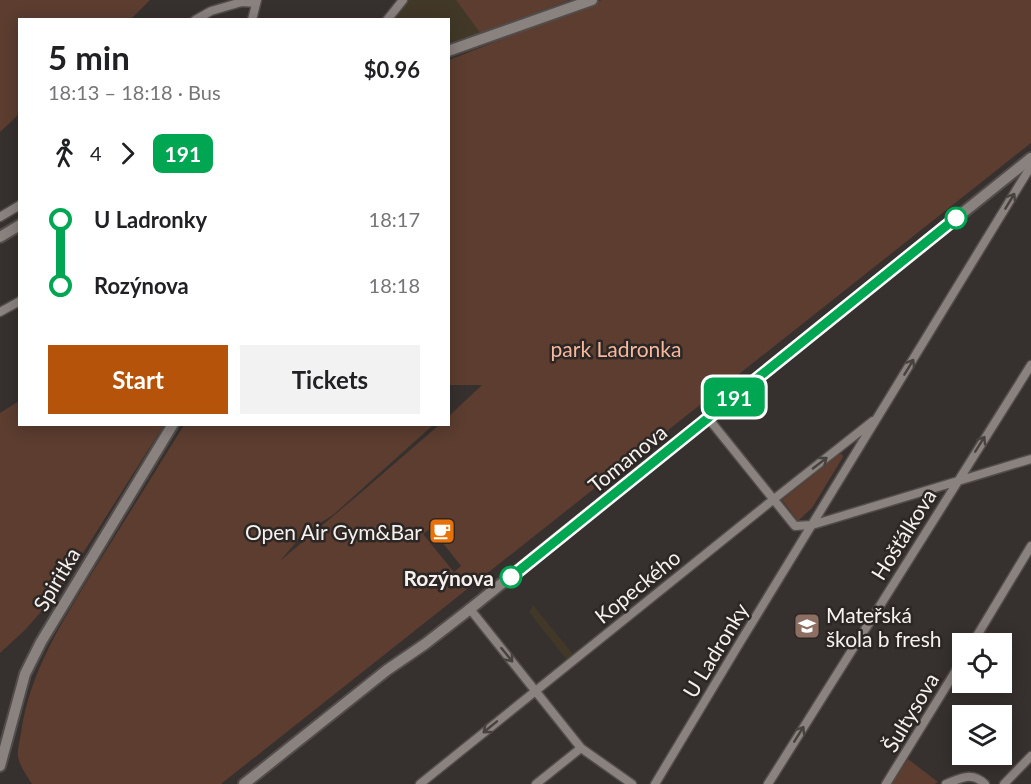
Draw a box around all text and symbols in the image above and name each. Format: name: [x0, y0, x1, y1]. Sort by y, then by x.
text: 5 min: [48, 37, 130, 77]
text: $0.96: [364, 56, 420, 83]
text: 18:13 – 18:18 · Bus: [48, 80, 221, 104]
icon: walk: [48, 137, 81, 170]
icon: forward: [111, 137, 144, 170]
text: 4: [90, 141, 102, 165]
text: 191: [165, 141, 201, 166]
one-way arrow: [1005, 193, 1017, 210]
text: U Ladronky: [94, 206, 207, 233]
text: 18:17: [369, 207, 420, 231]
unlabelled marker: [945, 207, 967, 229]
text: Rozýnova: [94, 272, 189, 299]
text: 18:18: [369, 273, 420, 297]
park label: park Ladronka: [551, 336, 681, 361]
button: Start: [48, 345, 228, 414]
button: Tickets: [240, 345, 420, 414]
one-way arrow: [903, 359, 915, 376]
line badge: 191: [700, 378, 768, 416]
text: 191: [716, 385, 752, 410]
street label: Tomanova: [583, 419, 671, 497]
one-way arrow: [974, 436, 987, 453]
one-way arrow: [812, 457, 828, 470]
street label: Hošťálkova: [865, 484, 941, 584]
cafe icon: Open Air Gym&Bar: [427, 516, 457, 546]
place label: Open Air Gym&Bar: [245, 519, 422, 544]
street label: Spiritka: [27, 543, 85, 615]
street label: Kopeckého: [589, 544, 685, 628]
place label: Rozýnova: [404, 565, 494, 590]
marker: Rozýnova: [500, 566, 522, 588]
street label: U Ladronky: [677, 598, 753, 702]
place label: Mateřská škola b fresh: [826, 602, 941, 651]
school or university icon: Mateřská škola b fresh: [792, 611, 822, 641]
map controls: [952, 633, 1012, 765]
button: locate: [952, 633, 1012, 693]
one-way arrow: [500, 647, 513, 663]
street label: Šultysova: [877, 668, 943, 756]
button: layers: [952, 705, 1012, 765]
one-way arrow: [482, 721, 498, 734]
one-way arrow: [793, 726, 805, 743]

